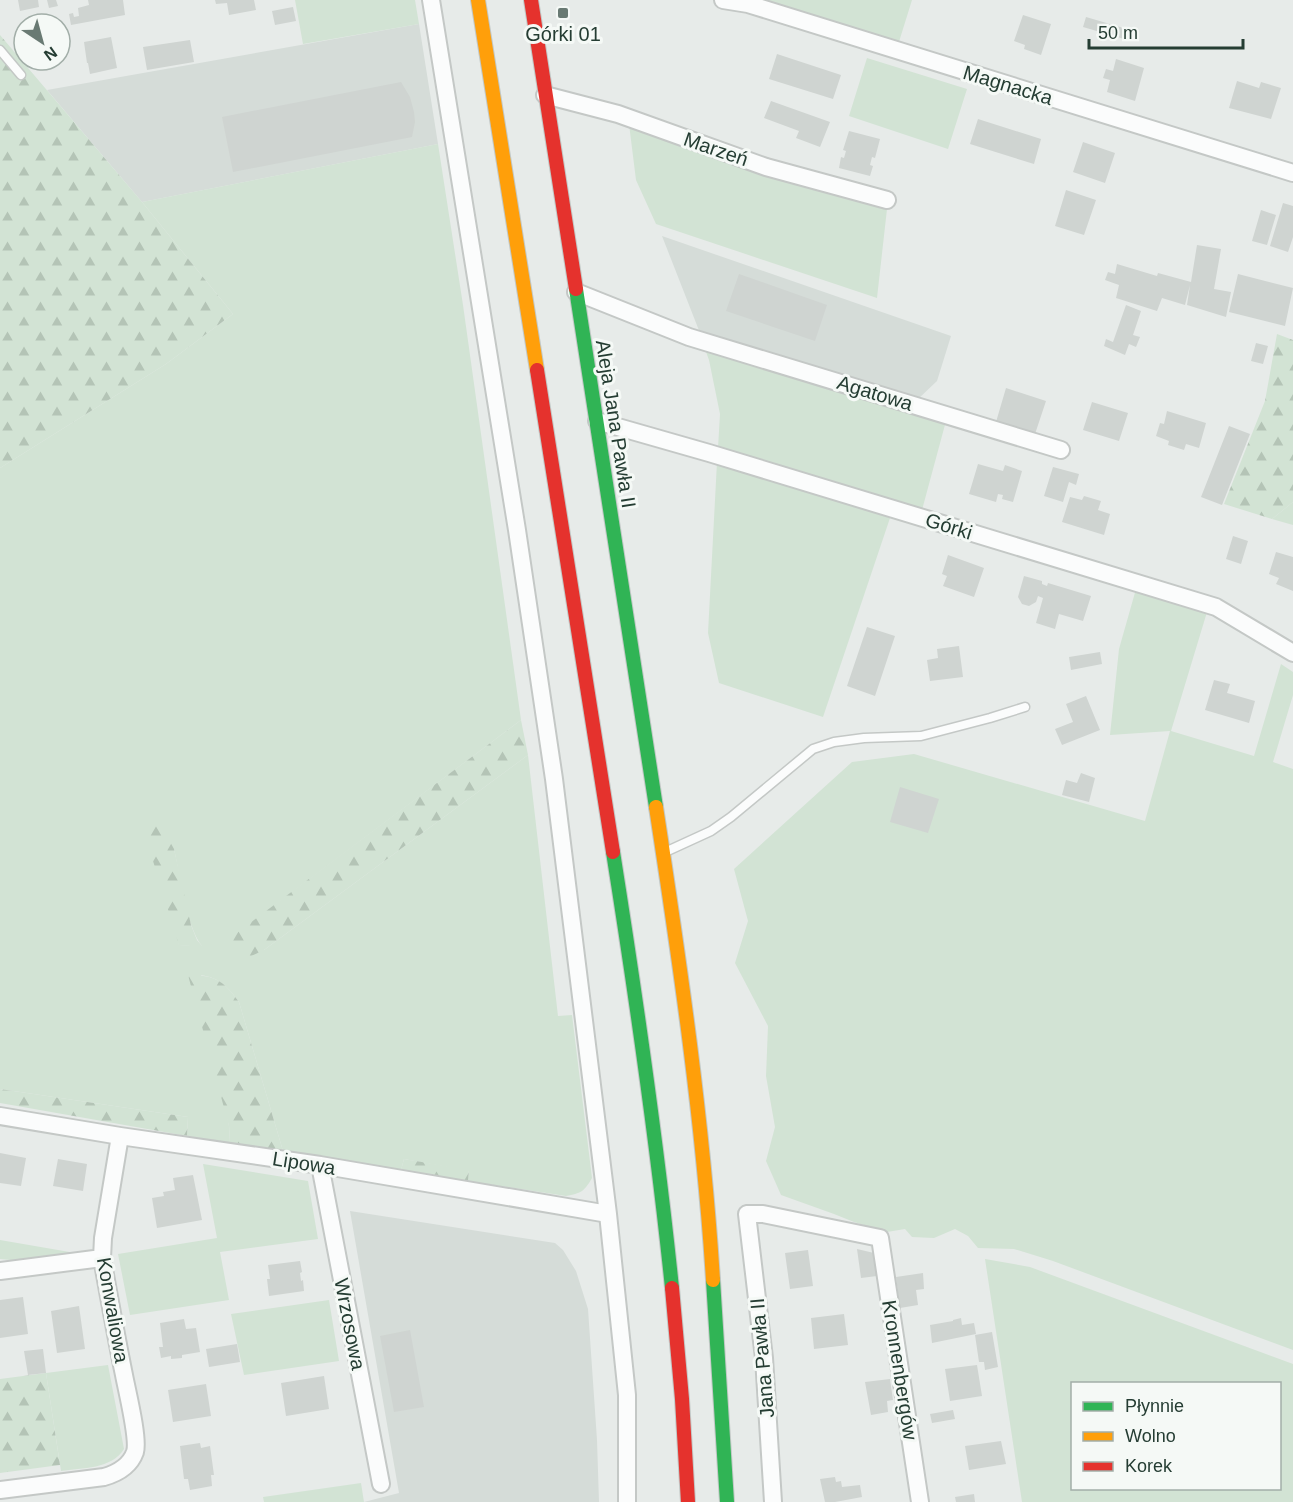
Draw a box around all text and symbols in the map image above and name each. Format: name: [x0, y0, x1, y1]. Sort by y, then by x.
marker: Górki 01: [556, 6, 570, 20]
north arrow: [12, 12, 72, 72]
scale bar: [1089, 12, 1244, 50]
place label: Górki 01: [525, 23, 601, 45]
text: 50 m: [1098, 23, 1138, 43]
text: N: [41, 43, 60, 64]
street label: Magnacka: [961, 61, 1056, 109]
street label: Marzeń: [681, 128, 751, 170]
street label: Aleja Jana Pawła II: [592, 338, 640, 510]
street label: Agatowa: [835, 371, 916, 415]
street label: Górki: [923, 508, 975, 544]
street label: Lipowa: [271, 1147, 338, 1179]
street label: Konwaliowa: [93, 1256, 133, 1365]
street label: Wrzosowa: [330, 1276, 370, 1373]
street label: Jana Pawła II: [746, 1297, 778, 1419]
street label: Kronnenbergów: [878, 1299, 922, 1442]
legend: [1071, 1382, 1281, 1490]
text: Płynnie: [1125, 1396, 1184, 1416]
text: Wolno: [1125, 1426, 1176, 1446]
text: Korek: [1125, 1456, 1173, 1476]

